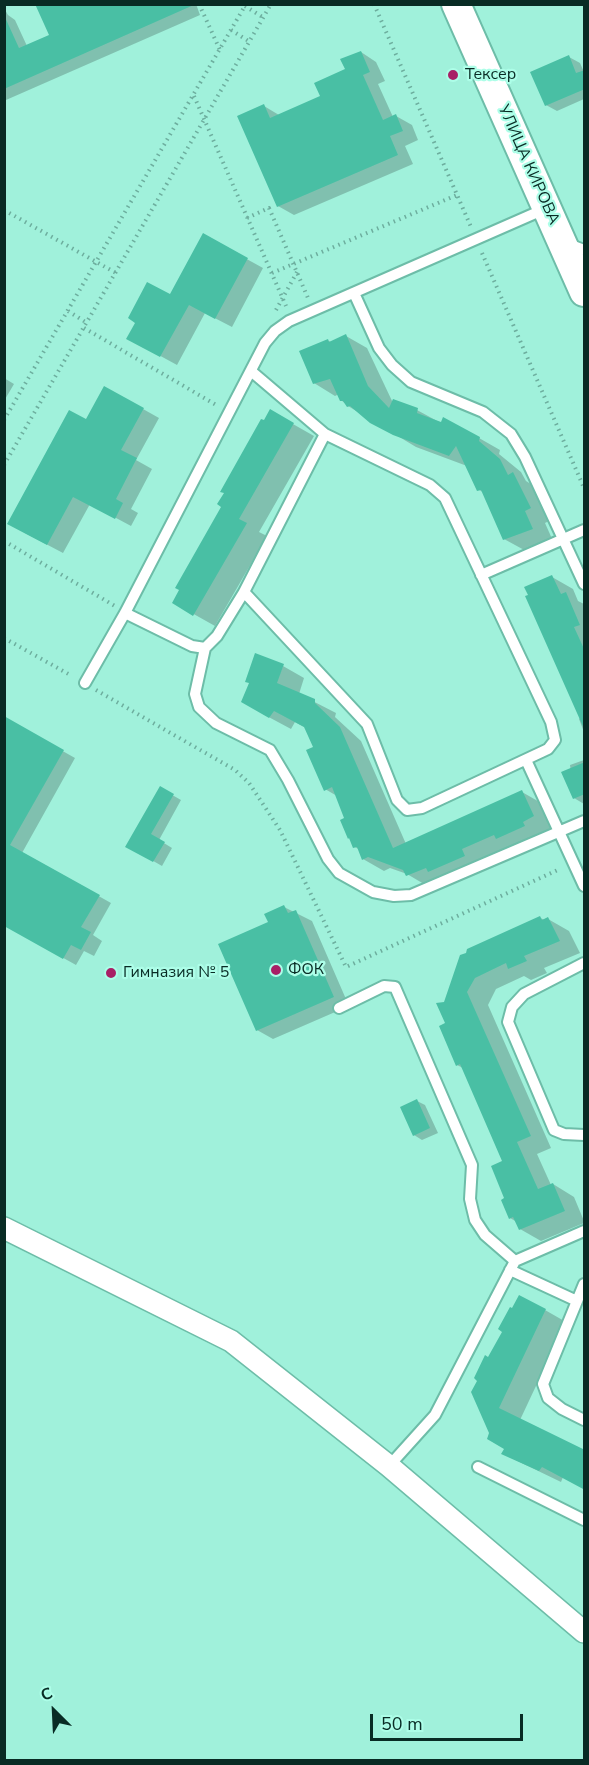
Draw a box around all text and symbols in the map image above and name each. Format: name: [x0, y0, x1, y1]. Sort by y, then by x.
place label: Тексер: [465, 65, 516, 85]
marker: Тексер: [446, 68, 460, 82]
street label: УЛИЦА КИРОВА: [493, 102, 563, 228]
place label: ФОК: [288, 960, 324, 980]
place label: Гимназия № 5: [123, 963, 229, 983]
marker: ФОК: [269, 963, 283, 977]
marker: Гимназия № 5: [104, 966, 118, 980]
north arrow: [24, 1681, 84, 1741]
text: С: [37, 1682, 56, 1707]
scale bar: [373, 1702, 526, 1740]
text: 50 m: [381, 1712, 423, 1736]

